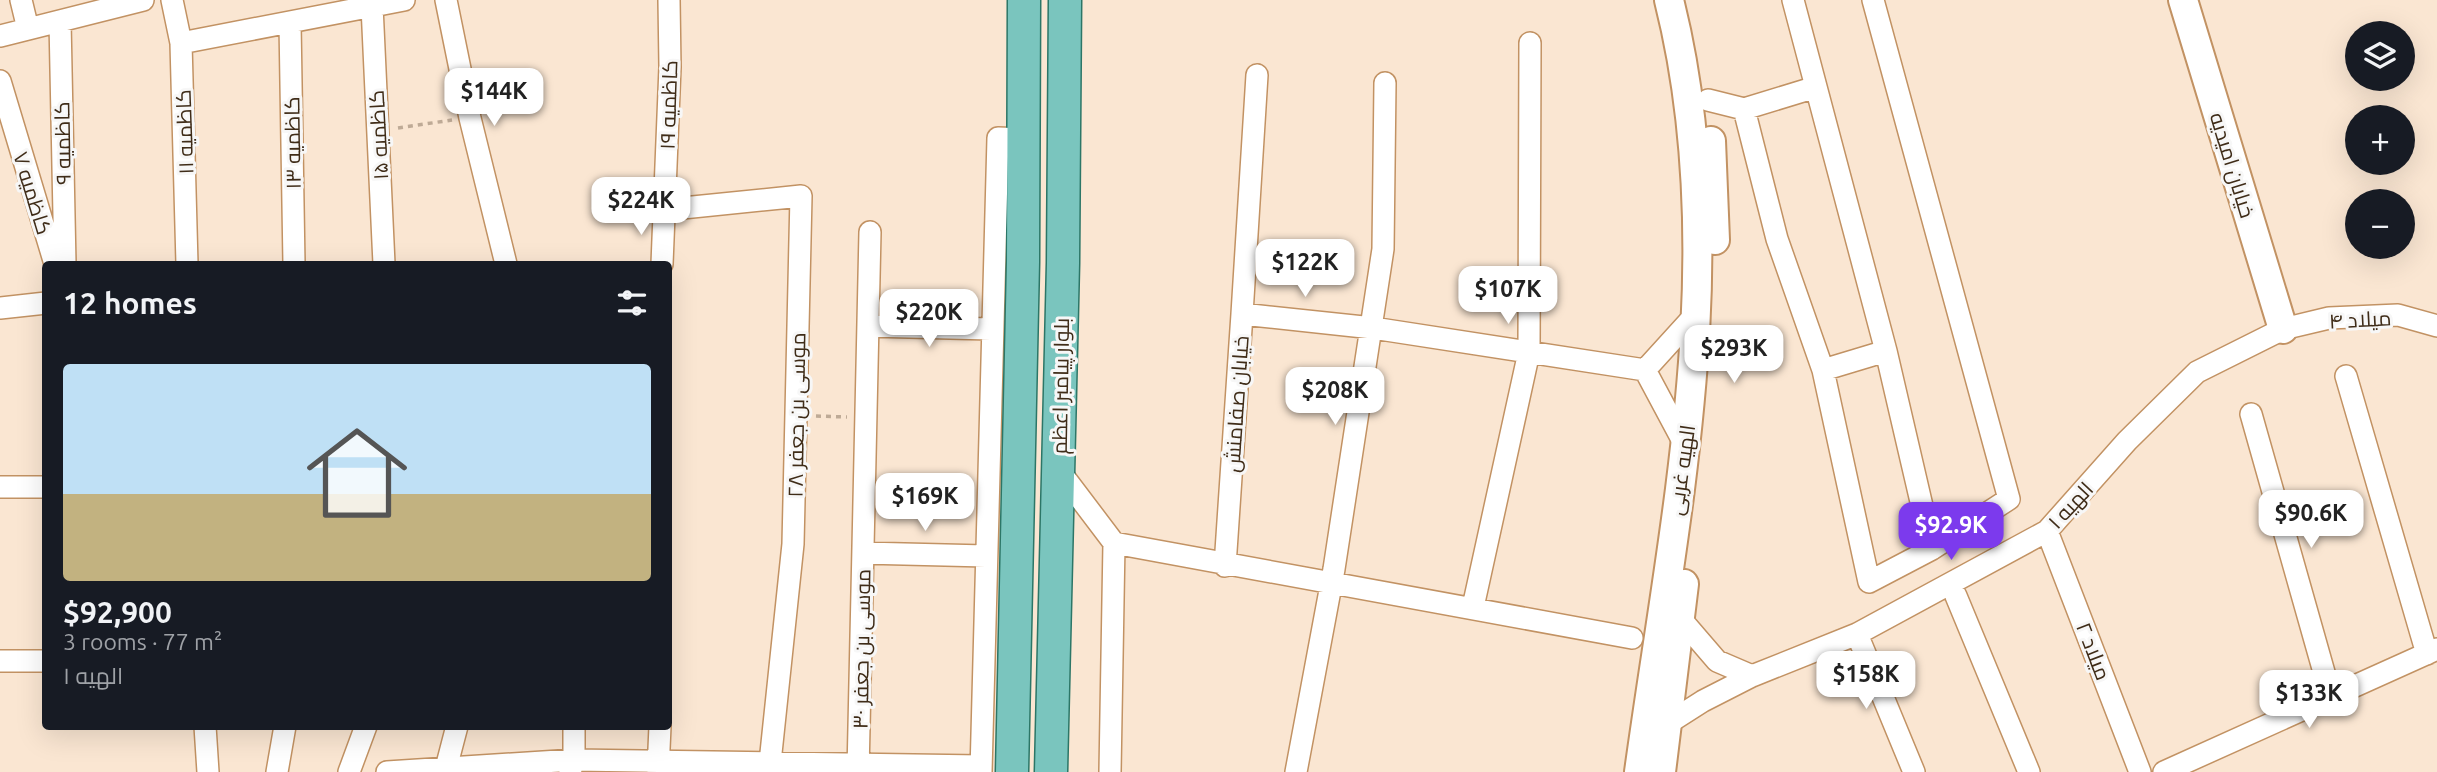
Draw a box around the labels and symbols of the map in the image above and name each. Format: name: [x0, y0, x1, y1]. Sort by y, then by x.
street label: کاظمیه ۱۹: [654, 60, 682, 150]
pin: $144K: [445, 68, 543, 128]
street label: کاظمیه ۱۱: [171, 89, 197, 175]
street label: کاظمیه ۱۵: [364, 89, 392, 181]
street label: کاظمیه ۱۳: [279, 96, 305, 190]
street label: کاظمیه ۹: [49, 101, 75, 185]
street label: خیابان امیدیه: [2204, 109, 2260, 221]
street label: کاظمیه ۷: [9, 149, 57, 237]
pin: $224K: [592, 177, 690, 237]
pin: $122K: [1256, 240, 1354, 299]
pin: $107K: [1459, 266, 1557, 326]
pin: $220K: [880, 290, 978, 349]
street label: میلاد ۴: [2328, 305, 2392, 333]
street label: بلوار پیامبر اعظم: [1047, 318, 1076, 455]
pin: $293K: [1685, 326, 1783, 385]
street label: موسی بن جعفر ۲۸: [783, 332, 811, 498]
street label: خیابان صفامنش: [1219, 335, 1255, 473]
pin: $208K: [1286, 368, 1384, 427]
street label: الهیه غربی: [1663, 423, 1701, 517]
pin: $169K: [876, 474, 974, 533]
street label: الهیه ۱: [2043, 477, 2099, 535]
pin: $90.6K: [2254, 490, 2368, 550]
pin: $92.9K: [1894, 503, 2008, 562]
street label: موسی بن جعفر ۳۰: [848, 569, 876, 729]
street label: میلاد ۲: [2072, 619, 2116, 683]
pin: $158K: [1817, 652, 1915, 711]
pin: $133K: [2260, 670, 2358, 730]

